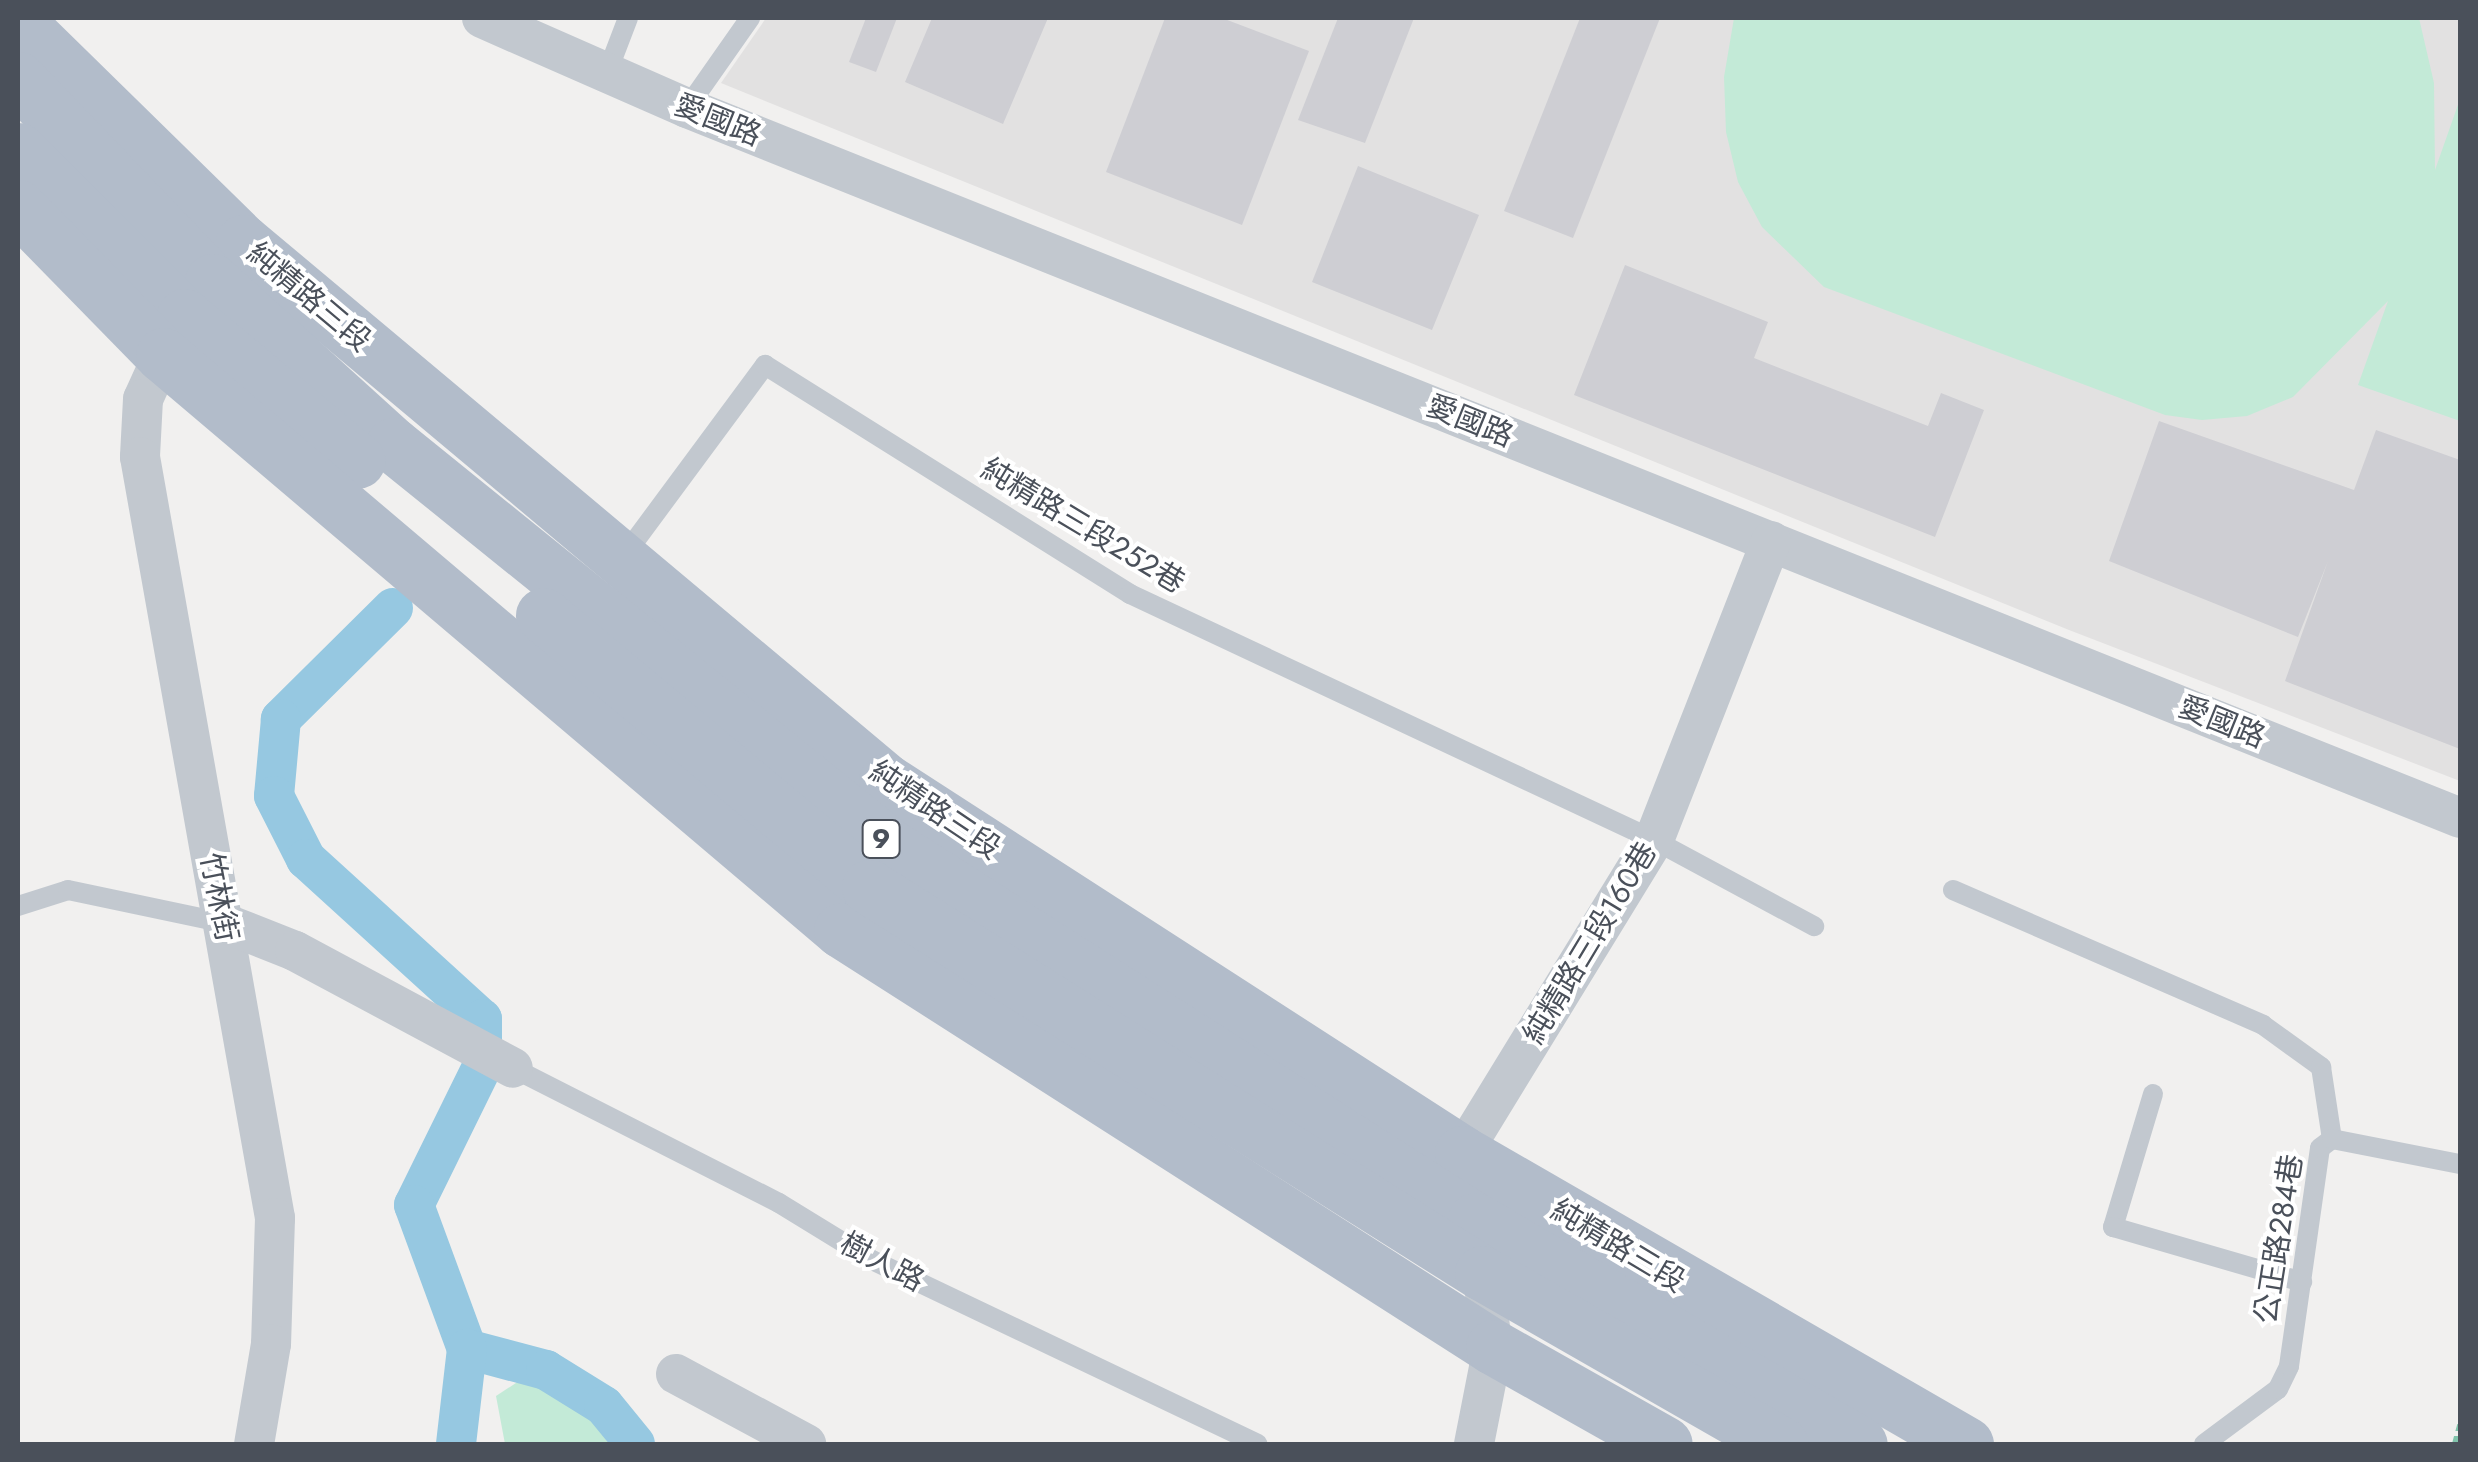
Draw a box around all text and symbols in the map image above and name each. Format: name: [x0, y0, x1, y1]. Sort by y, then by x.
street label: 愛國路: [670, 86, 766, 154]
street label: 純精路三段: [240, 235, 378, 359]
street label: 愛國路: [1422, 387, 1518, 455]
street label: 純精路三段252巷: [975, 451, 1191, 601]
street label: 愛國路: [2174, 688, 2270, 756]
street label: 純精路三段: [863, 753, 1007, 867]
road number: 9: [861, 816, 901, 862]
street label: 純精路三段160巷: [1516, 836, 1664, 1050]
street label: 竹林街: [193, 849, 245, 945]
street label: 公正路284巷: [2248, 1152, 2310, 1326]
street label: 純精路三段: [1544, 1192, 1692, 1300]
street label: 樹人路: [834, 1225, 930, 1299]

